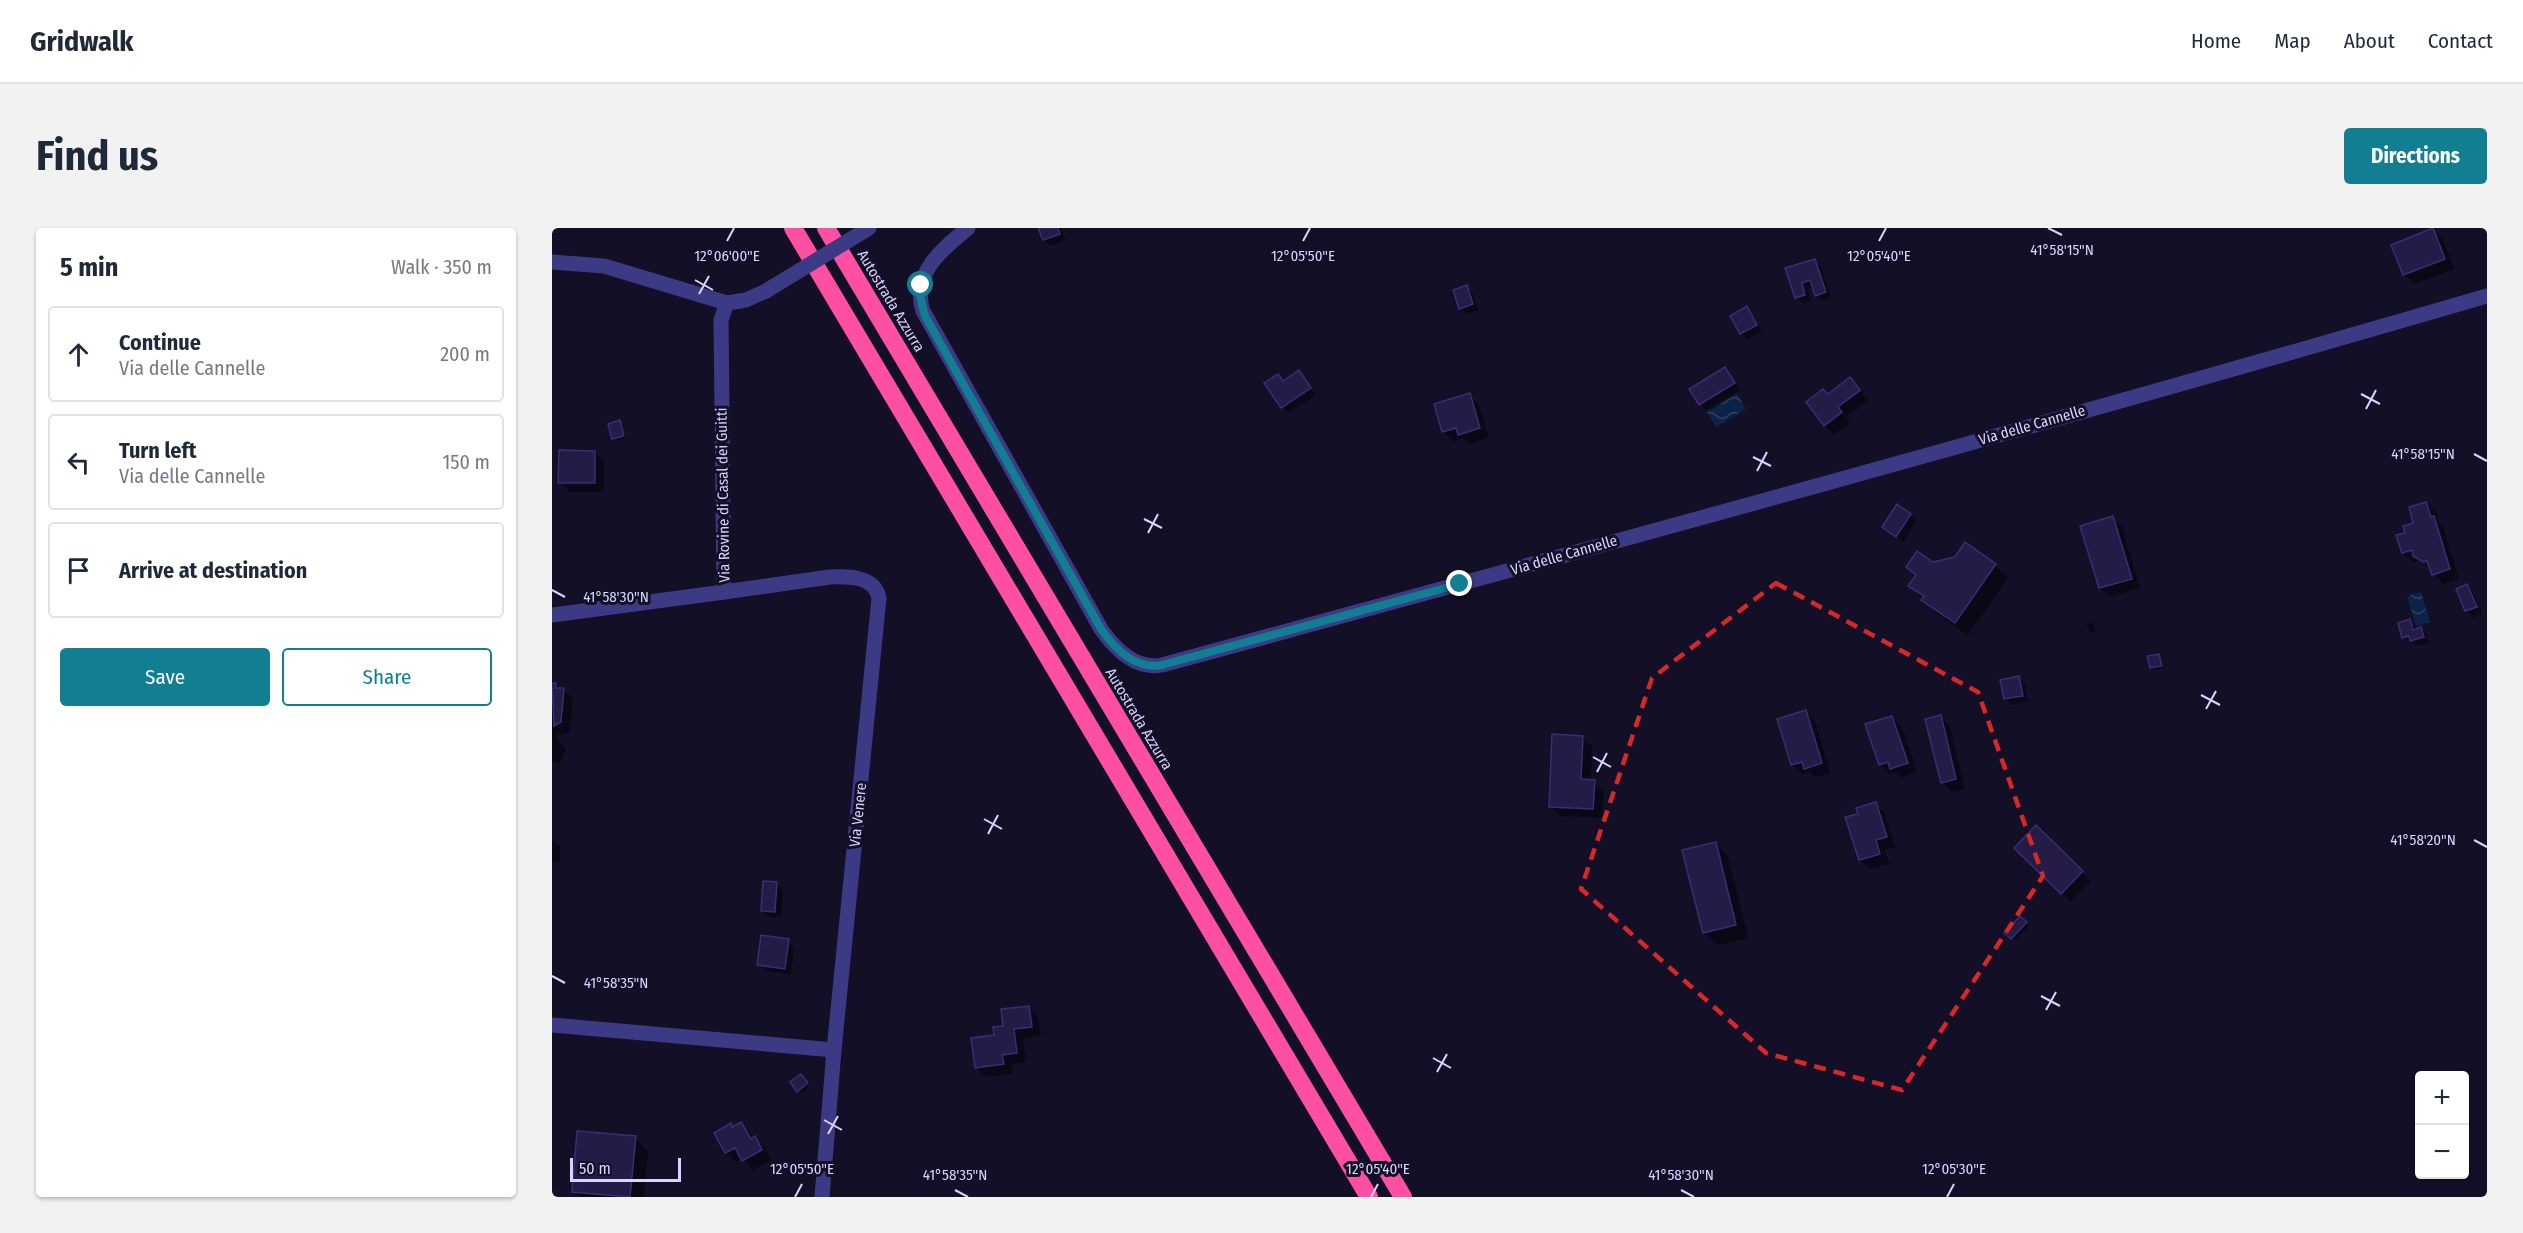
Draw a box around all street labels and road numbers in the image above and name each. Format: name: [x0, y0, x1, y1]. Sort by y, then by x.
street label: Autostrada Azzurra: [854, 247, 928, 355]
street label: Via delle Cannelle: [1977, 401, 2087, 449]
street label: Via Rovine di Casal dei Guitti: [712, 407, 734, 583]
street label: Via delle Cannelle: [1509, 531, 1619, 579]
street label: Autostrada Azzurra: [1102, 665, 1176, 773]
street label: Via Venere: [846, 782, 870, 848]

